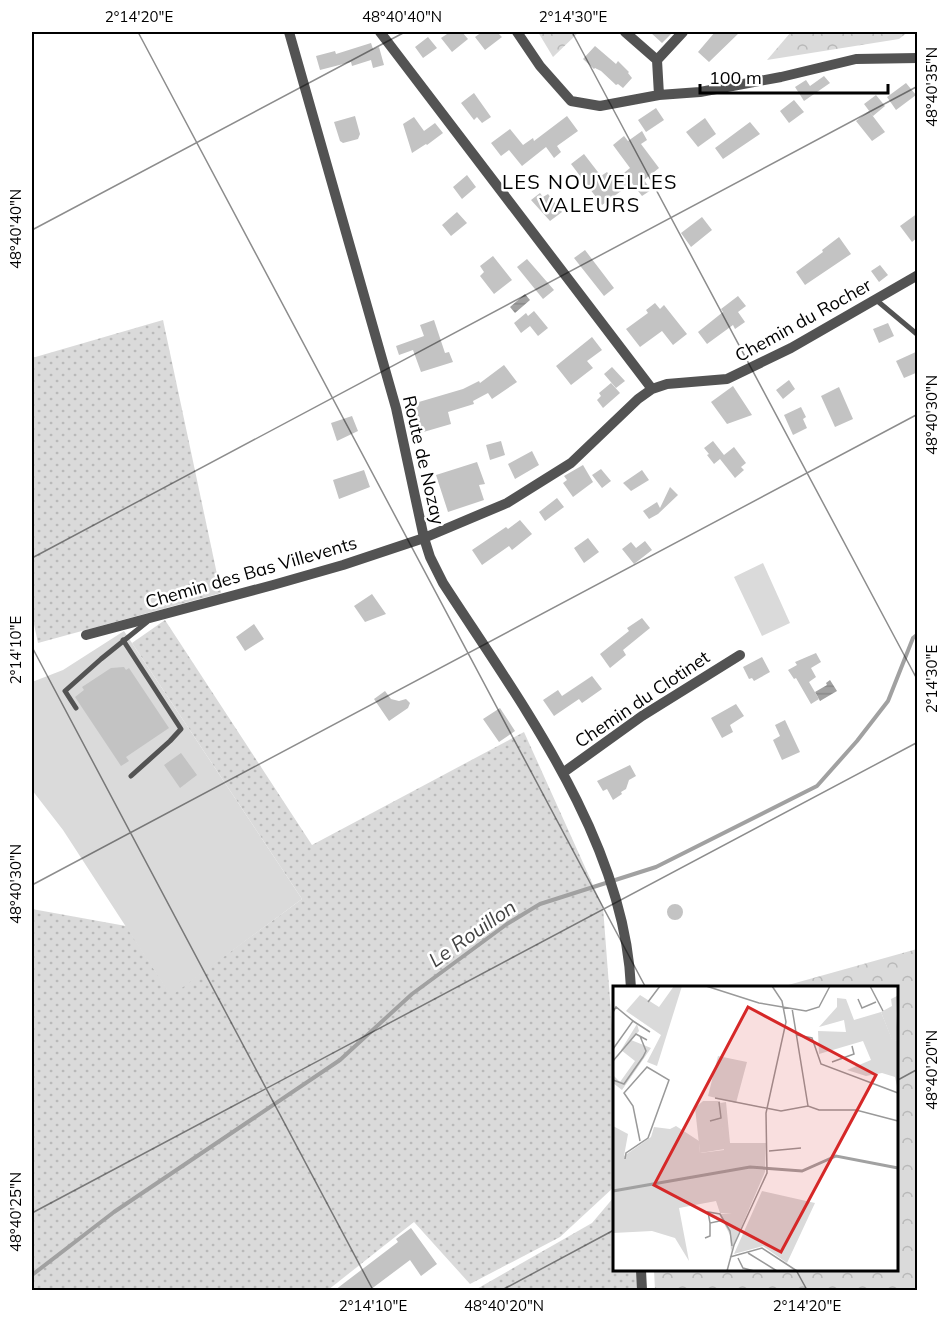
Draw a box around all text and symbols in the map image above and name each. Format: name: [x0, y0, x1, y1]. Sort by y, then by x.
text: 2°14'20"E: [105, 7, 173, 26]
text: 48°40'40"N: [362, 7, 442, 26]
text: 2°14'30"E: [539, 7, 607, 26]
text: 48°40'35"N: [922, 47, 941, 127]
scale bar: [700, 57, 888, 95]
text: 100 m: [709, 66, 762, 89]
district label: LES NOUVELLES VALEURS: [502, 169, 678, 217]
text: 48°40'40"N: [6, 189, 25, 269]
street label: Chemin du Rocher: [731, 273, 876, 367]
text: 48°40'30"N: [922, 375, 941, 455]
street label: Route de Nozay: [398, 393, 450, 527]
street label: Chemin des Bas Villevents: [143, 531, 359, 613]
text: 2°14'10"E: [6, 616, 25, 684]
street label: Chemin du Clotinet: [570, 645, 714, 753]
text: 2°14'30"E: [922, 645, 941, 713]
text: 48°40'30"N: [6, 844, 25, 924]
water label: Le Rouillon: [424, 894, 520, 972]
inset map: [613, 986, 898, 1271]
text: 48°40'20"N: [922, 1030, 941, 1110]
text: 48°40'25"N: [6, 1172, 25, 1252]
text: 2°14'10"E: [339, 1296, 407, 1315]
text: 48°40'20"N: [464, 1296, 544, 1315]
text: 2°14'20"E: [773, 1296, 841, 1315]

